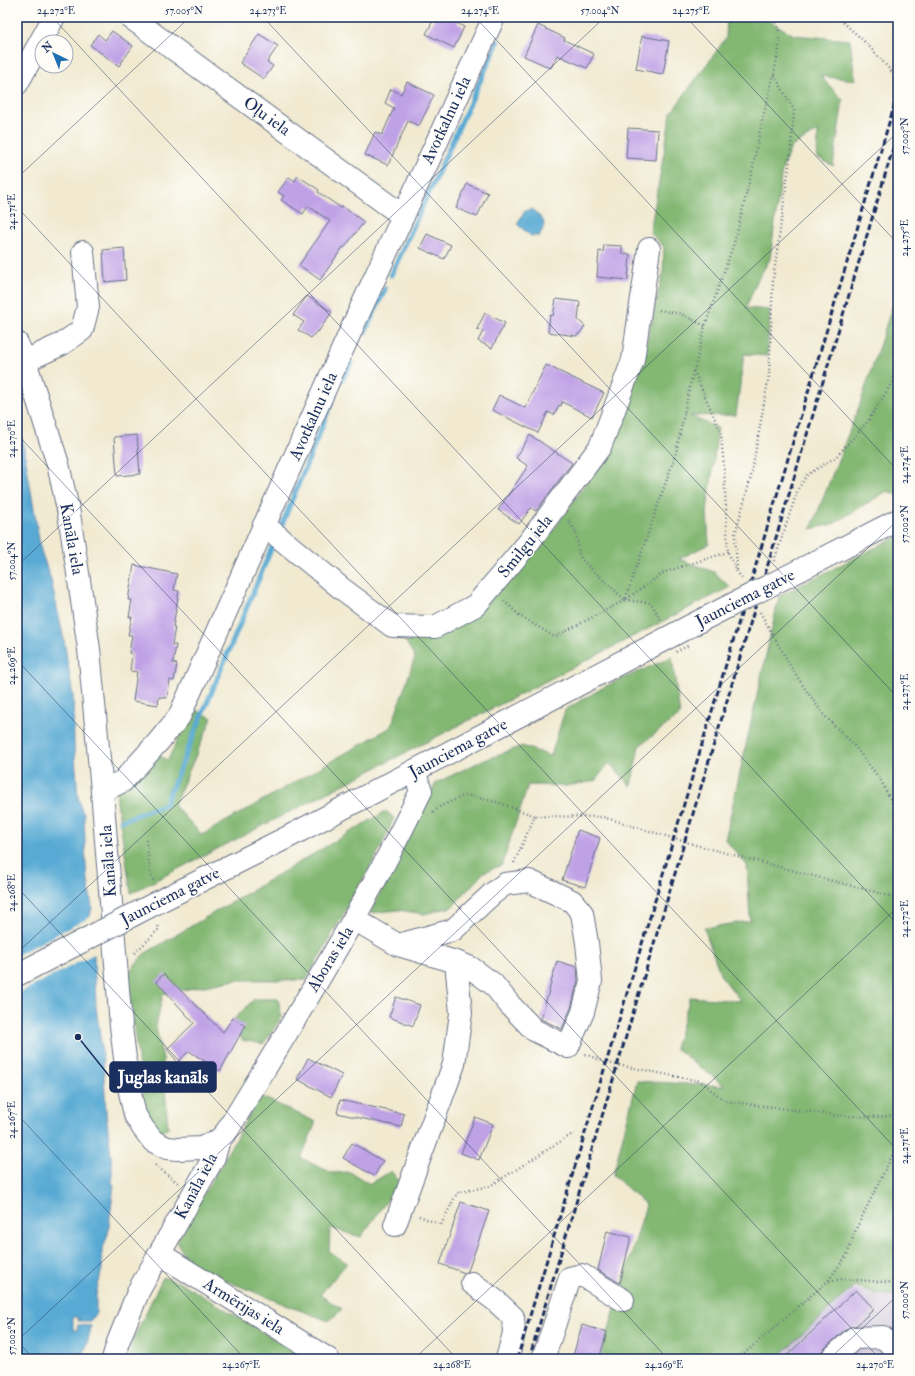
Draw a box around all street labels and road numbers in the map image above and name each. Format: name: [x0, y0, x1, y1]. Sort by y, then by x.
street label: Avotkalnu iela: [416, 72, 476, 168]
street label: Oļu iela: [239, 92, 296, 141]
street label: Avotkalnu iela: [284, 368, 342, 464]
street label: Kanāla iela: [55, 502, 89, 577]
street label: Smilgu iela: [493, 509, 557, 582]
street label: Jaunciema gatve: [691, 564, 798, 633]
street label: Jaunciema gatve: [404, 713, 511, 784]
street label: Kanāla iela: [95, 823, 121, 898]
street label: Jaunciema gatve: [116, 862, 223, 931]
street label: Aboras iela: [302, 921, 358, 997]
street label: Kanāla iela: [170, 1148, 223, 1223]
street label: Armērijas iela: [199, 1272, 289, 1340]

